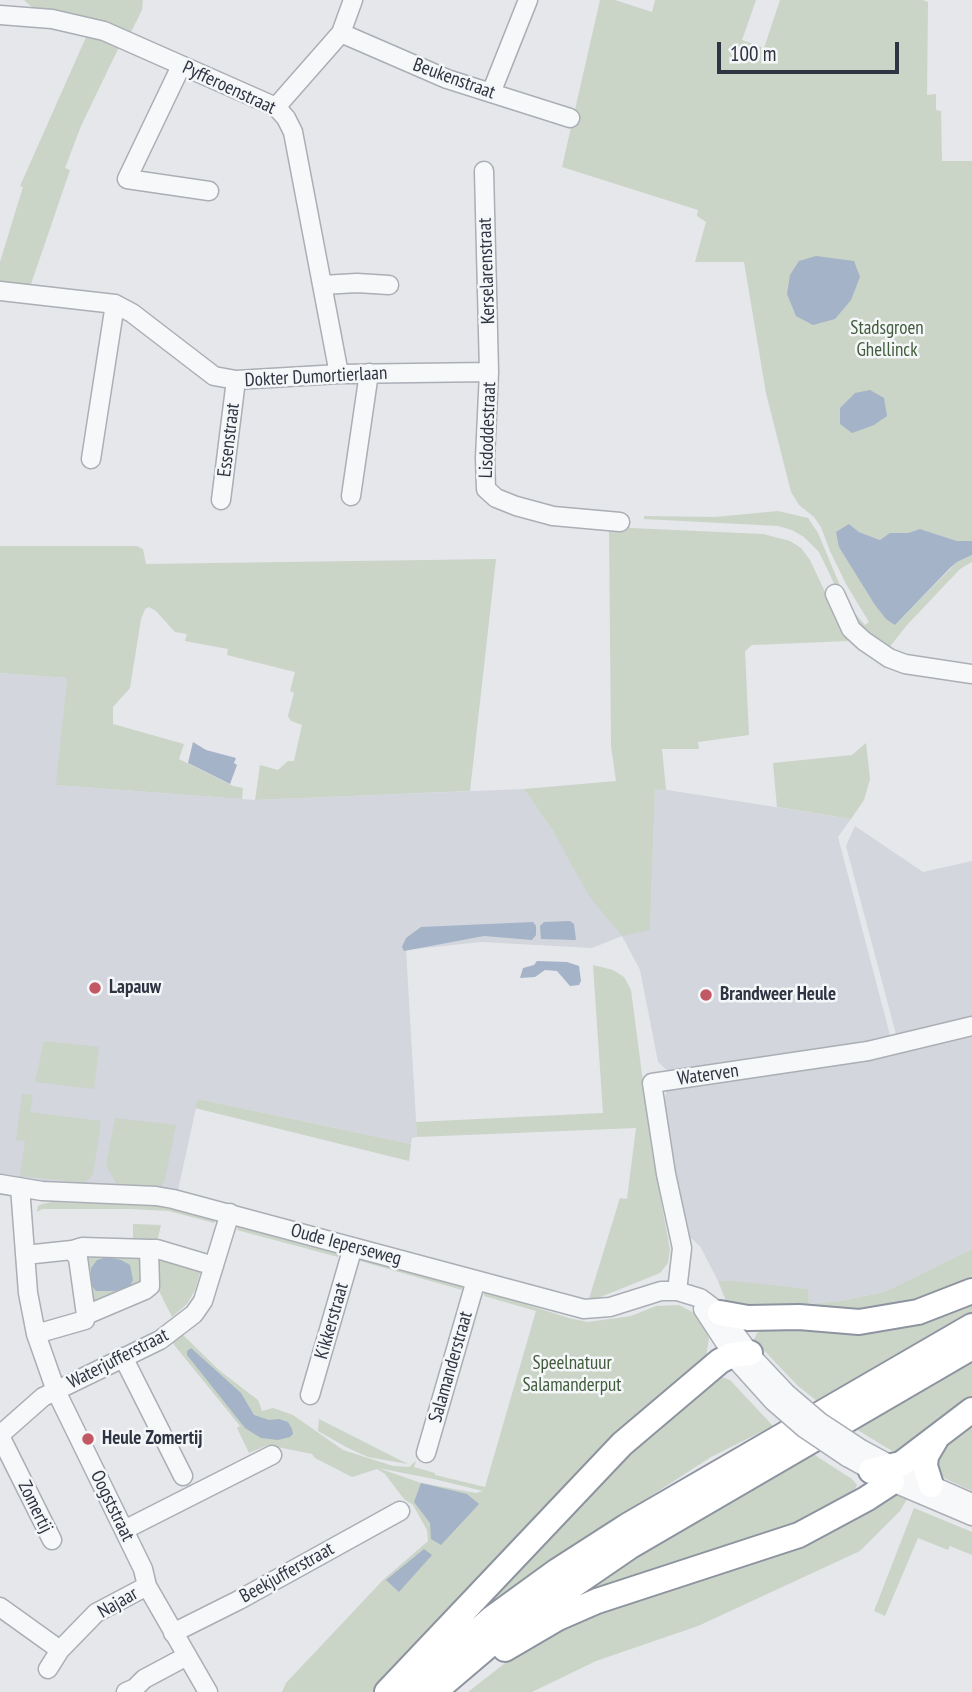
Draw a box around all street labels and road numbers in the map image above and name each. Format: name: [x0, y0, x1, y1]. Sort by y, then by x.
street label: Beukenstraat: [410, 54, 498, 104]
street label: Pyfferoenstraat: [179, 57, 279, 119]
street label: Kerselarenstraat: [474, 217, 500, 325]
street label: Dokter Dumortierlaan: [244, 362, 388, 392]
street label: Lisdoddestraat: [475, 381, 501, 479]
street label: Essenstraat: [213, 402, 245, 478]
street label: Waterven: [676, 1059, 740, 1091]
street label: Oude Ieperseweg: [288, 1219, 404, 1271]
street label: Kikkerstraat: [310, 1280, 354, 1362]
street label: Salamanderstraat: [424, 1309, 478, 1425]
street label: Waterjufferstraat: [64, 1324, 172, 1394]
street label: Oogststraat: [85, 1467, 139, 1545]
street label: Zomertij: [13, 1477, 57, 1537]
street label: Beekjufferstraat: [236, 1538, 338, 1608]
street label: Najaar: [94, 1583, 142, 1623]

